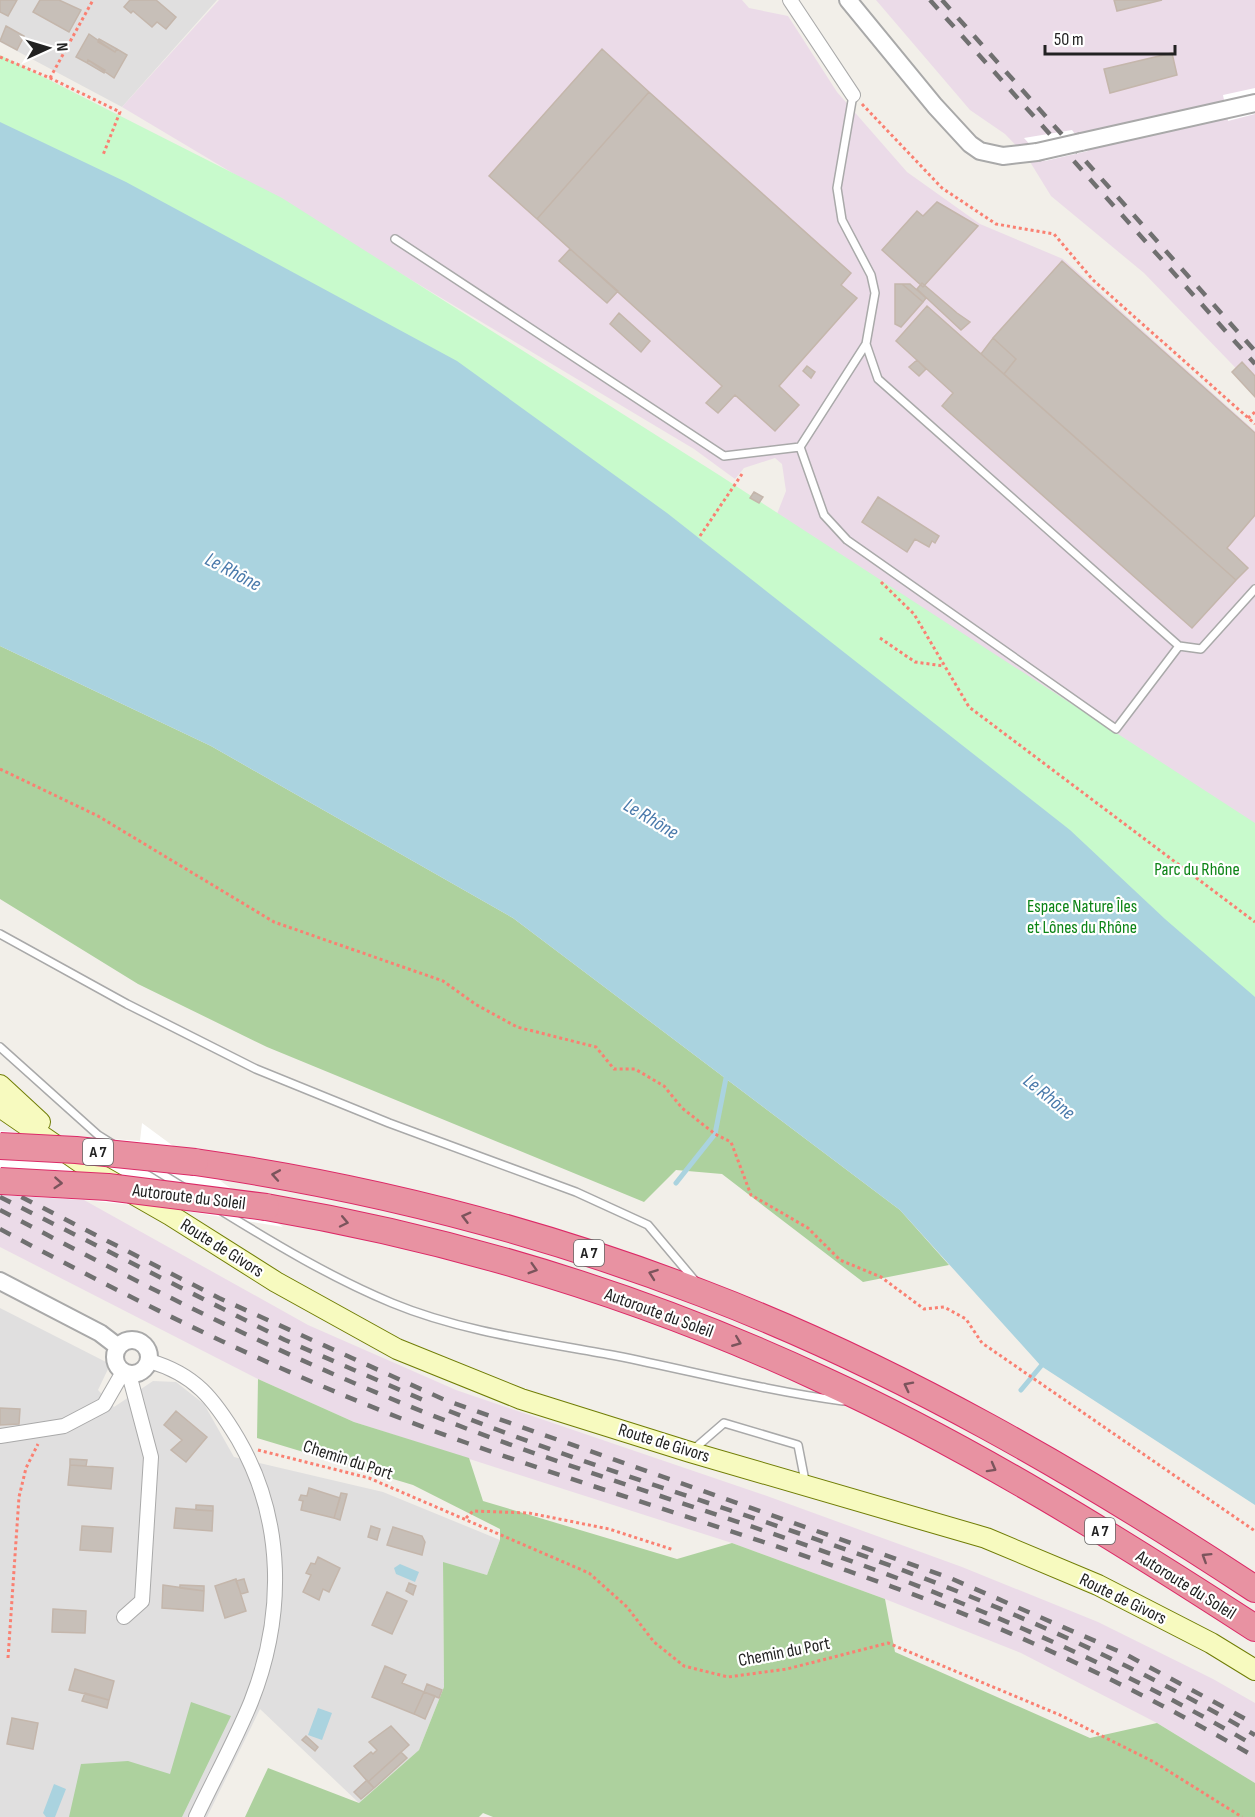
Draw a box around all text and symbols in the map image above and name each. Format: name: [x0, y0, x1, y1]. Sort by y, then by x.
north arrow: [18, 18, 78, 78]
scale bar: [1045, 18, 1176, 56]
text: 50 m: [1054, 29, 1084, 50]
text: N: [52, 42, 71, 52]
water label: Le Rhône: [201, 547, 265, 597]
water label: Le Rhône: [619, 793, 683, 845]
park label: Parc du Rhône: [1154, 859, 1240, 880]
park label: Espace Nature Îles et Lônes du Rhône: [1027, 896, 1137, 938]
water label: Le Rhône: [1018, 1069, 1080, 1125]
road number: A 7: [83, 1139, 113, 1165]
one-way arrow: [271, 1169, 281, 1182]
one-way arrow: [54, 1177, 63, 1190]
street label: Autoroute du Soleil: [130, 1180, 247, 1214]
one-way arrow: [461, 1212, 472, 1224]
street label: Route de Givors: [177, 1214, 267, 1282]
one-way arrow: [339, 1214, 349, 1227]
road number: A 7: [574, 1240, 604, 1266]
one-way arrow: [527, 1262, 538, 1274]
one-way arrow: [648, 1269, 658, 1282]
street label: Autoroute du Soleil: [601, 1283, 716, 1342]
one-way arrow: [730, 1335, 741, 1347]
one-way arrow: [904, 1382, 914, 1393]
street label: Route de Givors: [616, 1419, 712, 1467]
street label: Chemin du Port: [301, 1436, 396, 1485]
one-way arrow: [986, 1461, 996, 1472]
road number: A 7: [1085, 1518, 1115, 1544]
street label: Autoroute du Soleil: [1131, 1545, 1240, 1624]
one-way arrow: [1202, 1553, 1212, 1565]
street label: Route de Givors: [1076, 1569, 1170, 1629]
street label: Chemin du Port: [736, 1633, 832, 1671]

